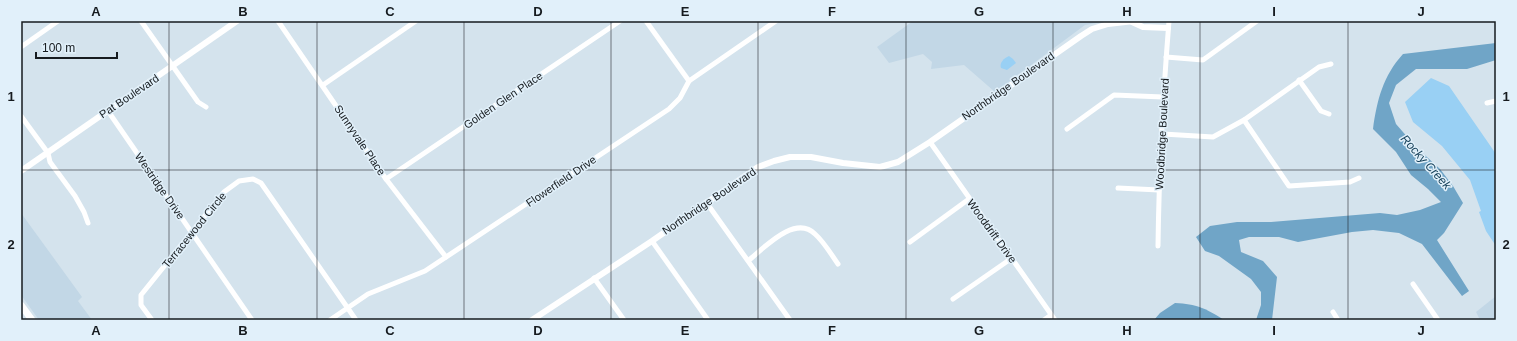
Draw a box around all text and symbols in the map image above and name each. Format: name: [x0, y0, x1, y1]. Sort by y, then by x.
text: A: [91, 4, 101, 19]
text: B: [238, 4, 248, 19]
text: C: [385, 4, 395, 19]
text: D: [533, 4, 543, 19]
text: E: [681, 4, 690, 19]
text: F: [828, 4, 836, 19]
text: G: [974, 4, 984, 19]
text: H: [1122, 4, 1132, 19]
text: I: [1272, 4, 1276, 19]
text: J: [1417, 4, 1425, 19]
scale bar: [36, 34, 117, 60]
text: 100 m: [42, 41, 75, 55]
street label: Northbridge Boulevard: [959, 50, 1057, 122]
street label: Golden Glen Place: [461, 69, 545, 131]
street label: Pat Boulevard: [97, 72, 161, 120]
street label: Woodbridge Boulevard: [1153, 78, 1171, 190]
text: 1: [7, 89, 15, 104]
text: 1: [1502, 89, 1510, 104]
street label: Sunnyvale Place: [332, 103, 388, 177]
water label: Rocky Creek: [1398, 132, 1455, 193]
street label: Westridge Drive: [133, 151, 187, 221]
street label: Flowerfield Drive: [524, 153, 598, 209]
street label: Northbridge Boulevard: [660, 165, 758, 237]
street label: Terracewood Circle: [160, 190, 228, 270]
street label: Wooddrift Drive: [965, 197, 1019, 265]
text: 2: [7, 237, 15, 252]
text: 2: [1502, 237, 1510, 252]
text: A: [91, 323, 101, 338]
text: B: [238, 323, 248, 338]
text: C: [385, 323, 395, 338]
text: D: [533, 323, 543, 338]
text: E: [681, 323, 690, 338]
text: F: [828, 323, 836, 338]
text: G: [974, 323, 984, 338]
text: H: [1122, 323, 1132, 338]
text: I: [1272, 323, 1276, 338]
text: J: [1417, 323, 1425, 338]

